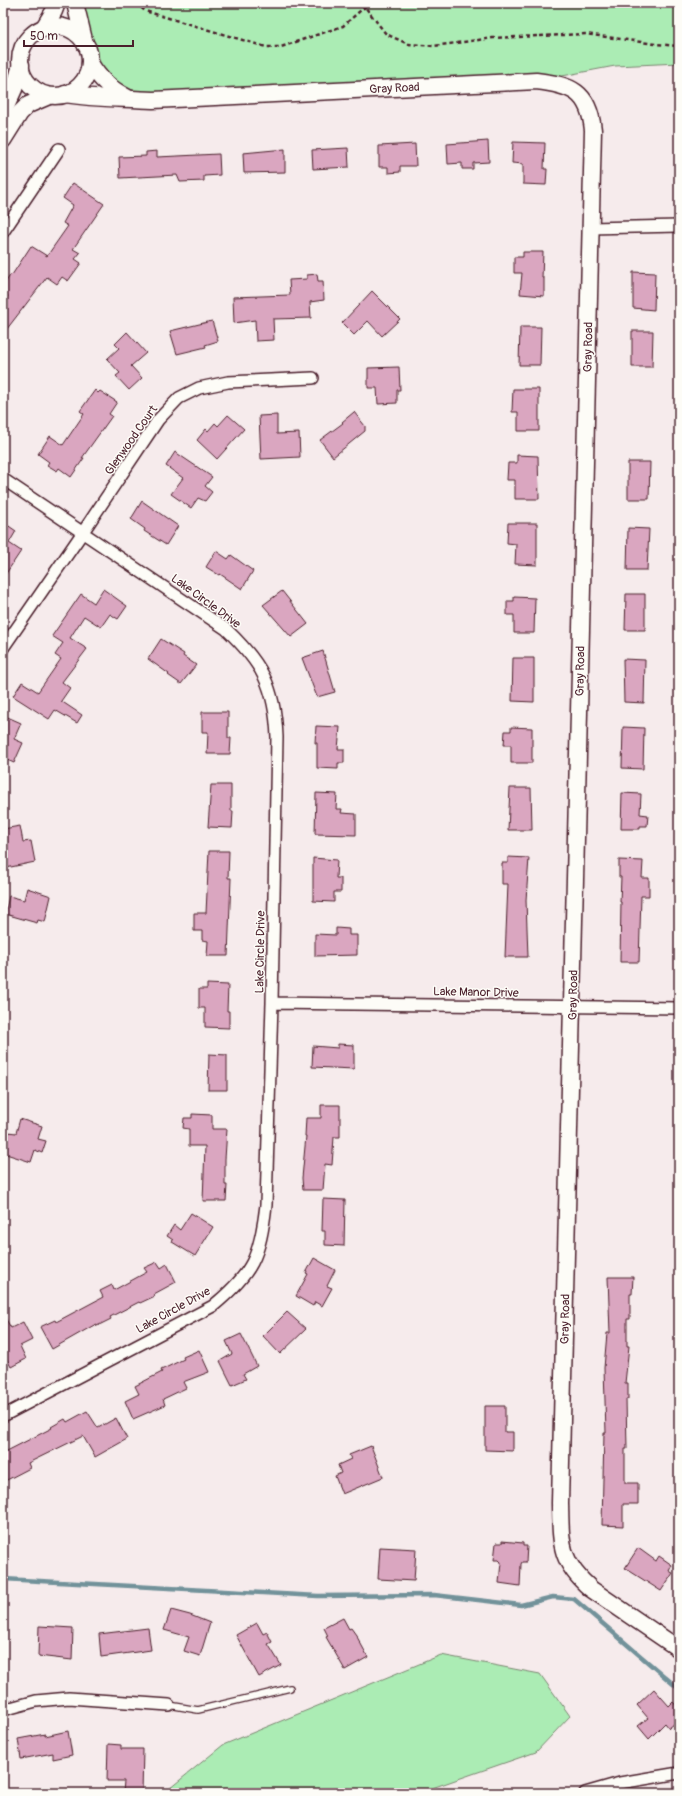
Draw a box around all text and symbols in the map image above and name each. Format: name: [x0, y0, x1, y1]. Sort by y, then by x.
scale bar: [24, 22, 133, 48]
text: 50 m: [30, 29, 58, 44]
street label: Gray Road: [369, 80, 420, 97]
street label: Gray Road: [581, 322, 596, 372]
street label: Glenwood Court: [102, 402, 161, 478]
street label: Lake Circle Drive: [168, 571, 244, 632]
street label: Gray Road: [573, 646, 588, 696]
street label: Lake Circle Drive: [252, 910, 269, 994]
street label: Gray Road: [566, 970, 581, 1020]
street label: Lake Manor Drive: [433, 984, 519, 1001]
street label: Lake Circle Drive: [133, 1284, 213, 1337]
street label: Gray Road: [558, 1294, 573, 1344]

